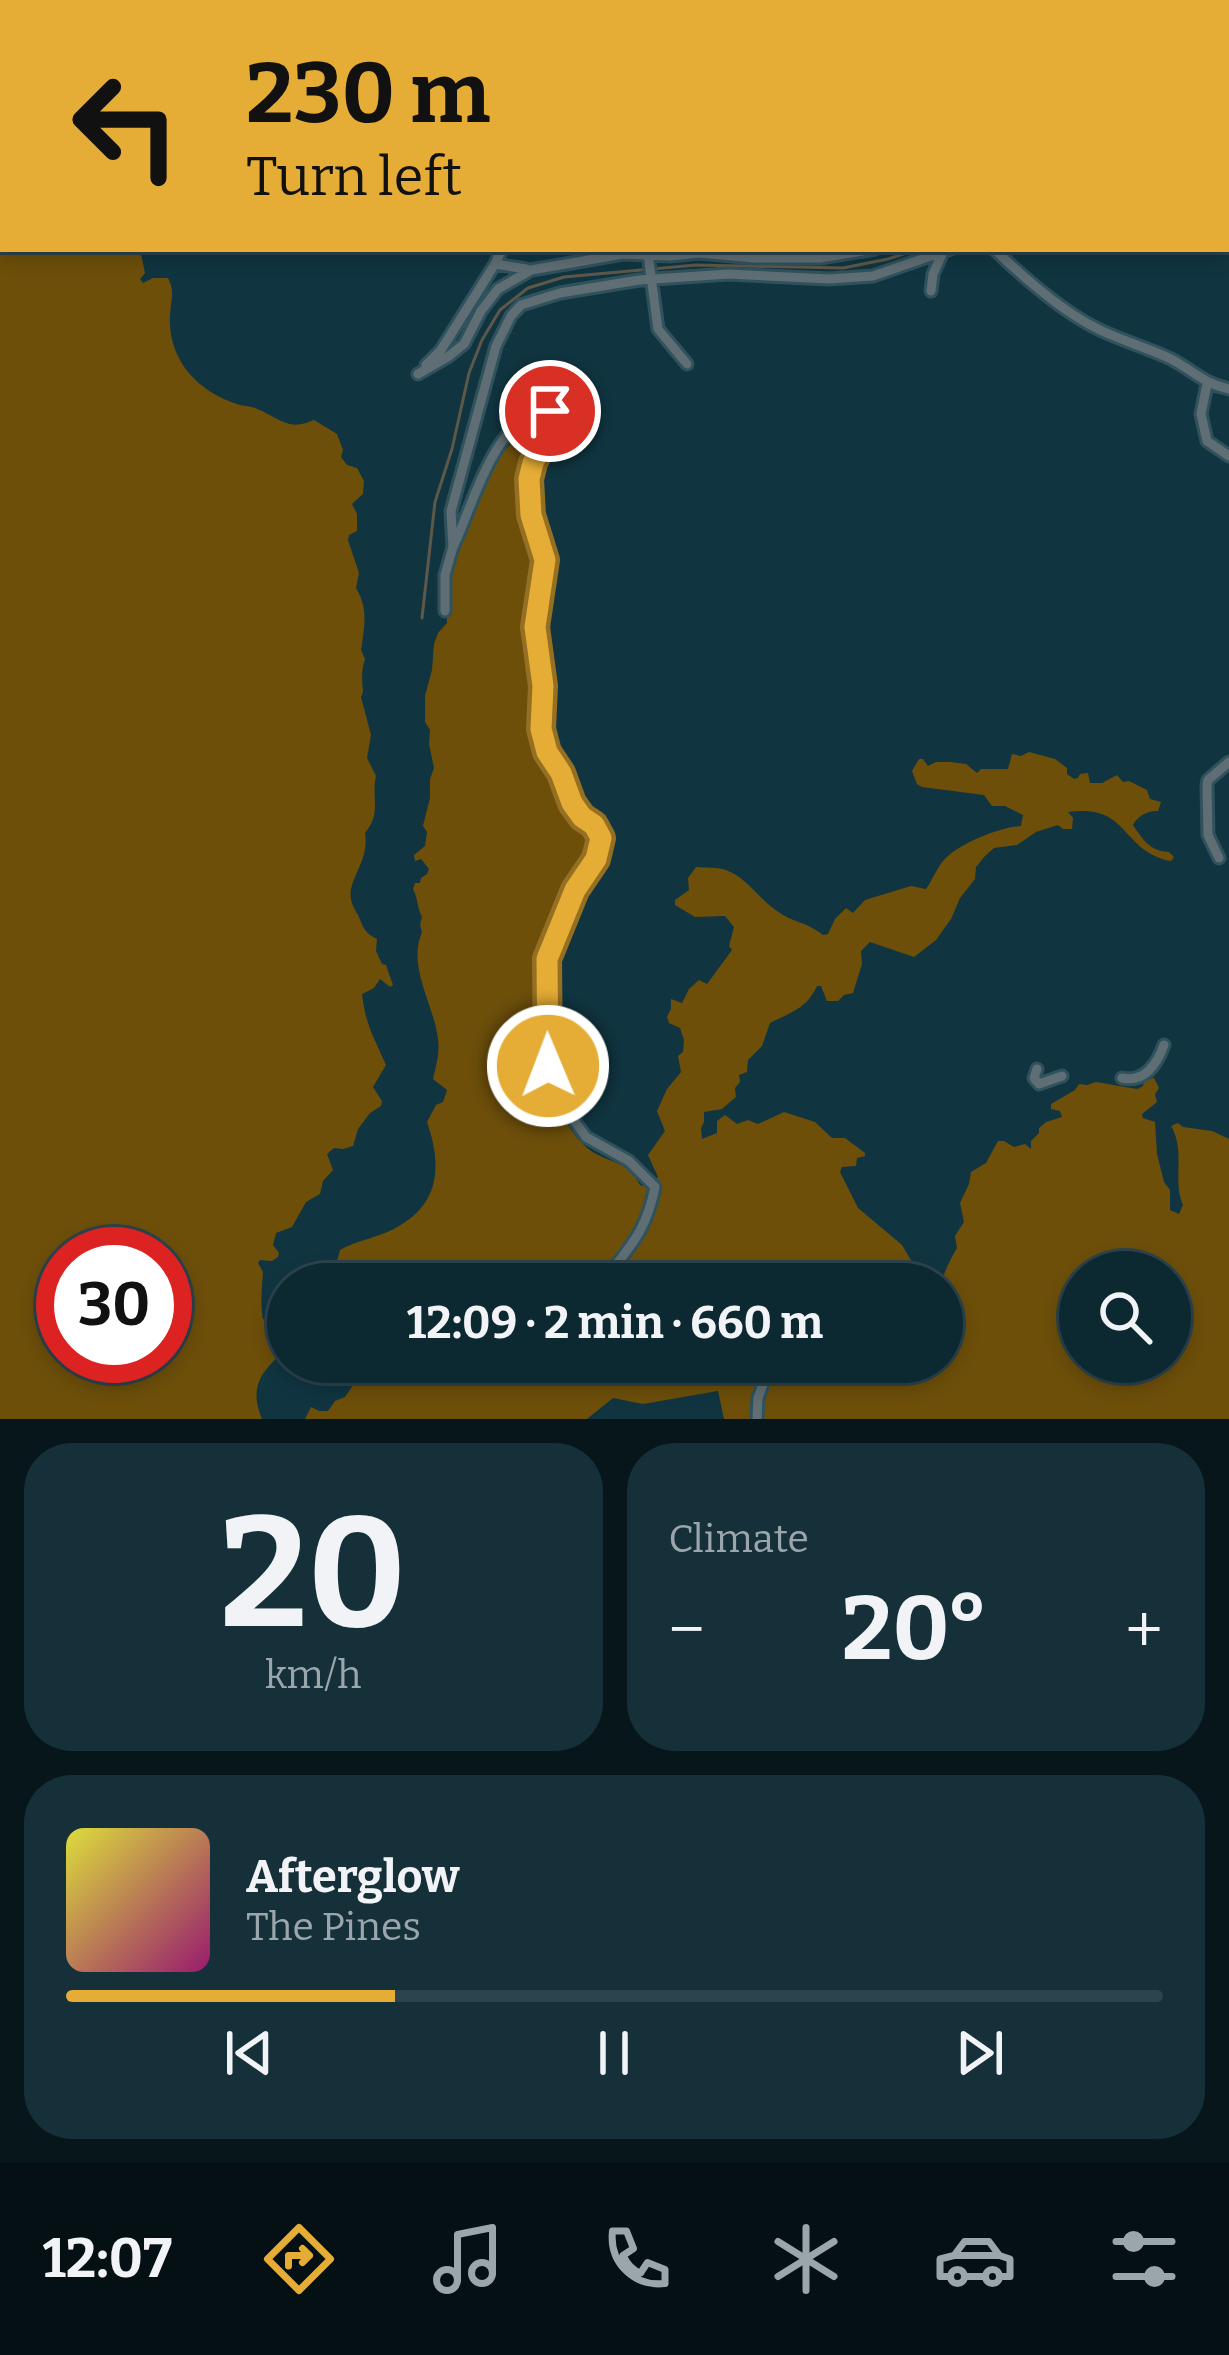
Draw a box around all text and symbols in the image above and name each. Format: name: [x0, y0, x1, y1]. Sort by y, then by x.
text: 230 m: [246, 43, 490, 144]
icon: left: [48, 48, 204, 204]
text: Turn left: [246, 145, 462, 209]
pin: [499, 360, 601, 462]
icon: arrive: [517, 378, 583, 444]
position arrow: [485, 1003, 611, 1129]
speed limit sign: 30: [36, 1227, 192, 1383]
map controls: [1059, 1251, 1191, 1383]
button: search: [1059, 1251, 1191, 1383]
text: 12:09 · 2 min · 660 m: [407, 1296, 823, 1350]
text: 20: [220, 1480, 407, 1667]
text: Climate: [669, 1516, 809, 1562]
text: 20°: [842, 1575, 988, 1683]
text: −: [669, 1590, 705, 1669]
text: +: [1125, 1590, 1163, 1669]
text: km/h: [265, 1652, 362, 1698]
text: Afterglow: [246, 1850, 459, 1904]
text: The Pines: [246, 1904, 421, 1950]
icon: previous: [216, 2020, 282, 2086]
icon: pause: [581, 2020, 647, 2086]
icon: next: [947, 2020, 1013, 2086]
icon: directions: [257, 2217, 341, 2301]
icon: music: [426, 2217, 510, 2301]
icon: phone: [595, 2217, 679, 2301]
icon: climate: [764, 2217, 848, 2301]
icon: car: [933, 2217, 1017, 2301]
icon: filters: [1102, 2217, 1186, 2301]
text: 12:07: [43, 2227, 172, 2291]

